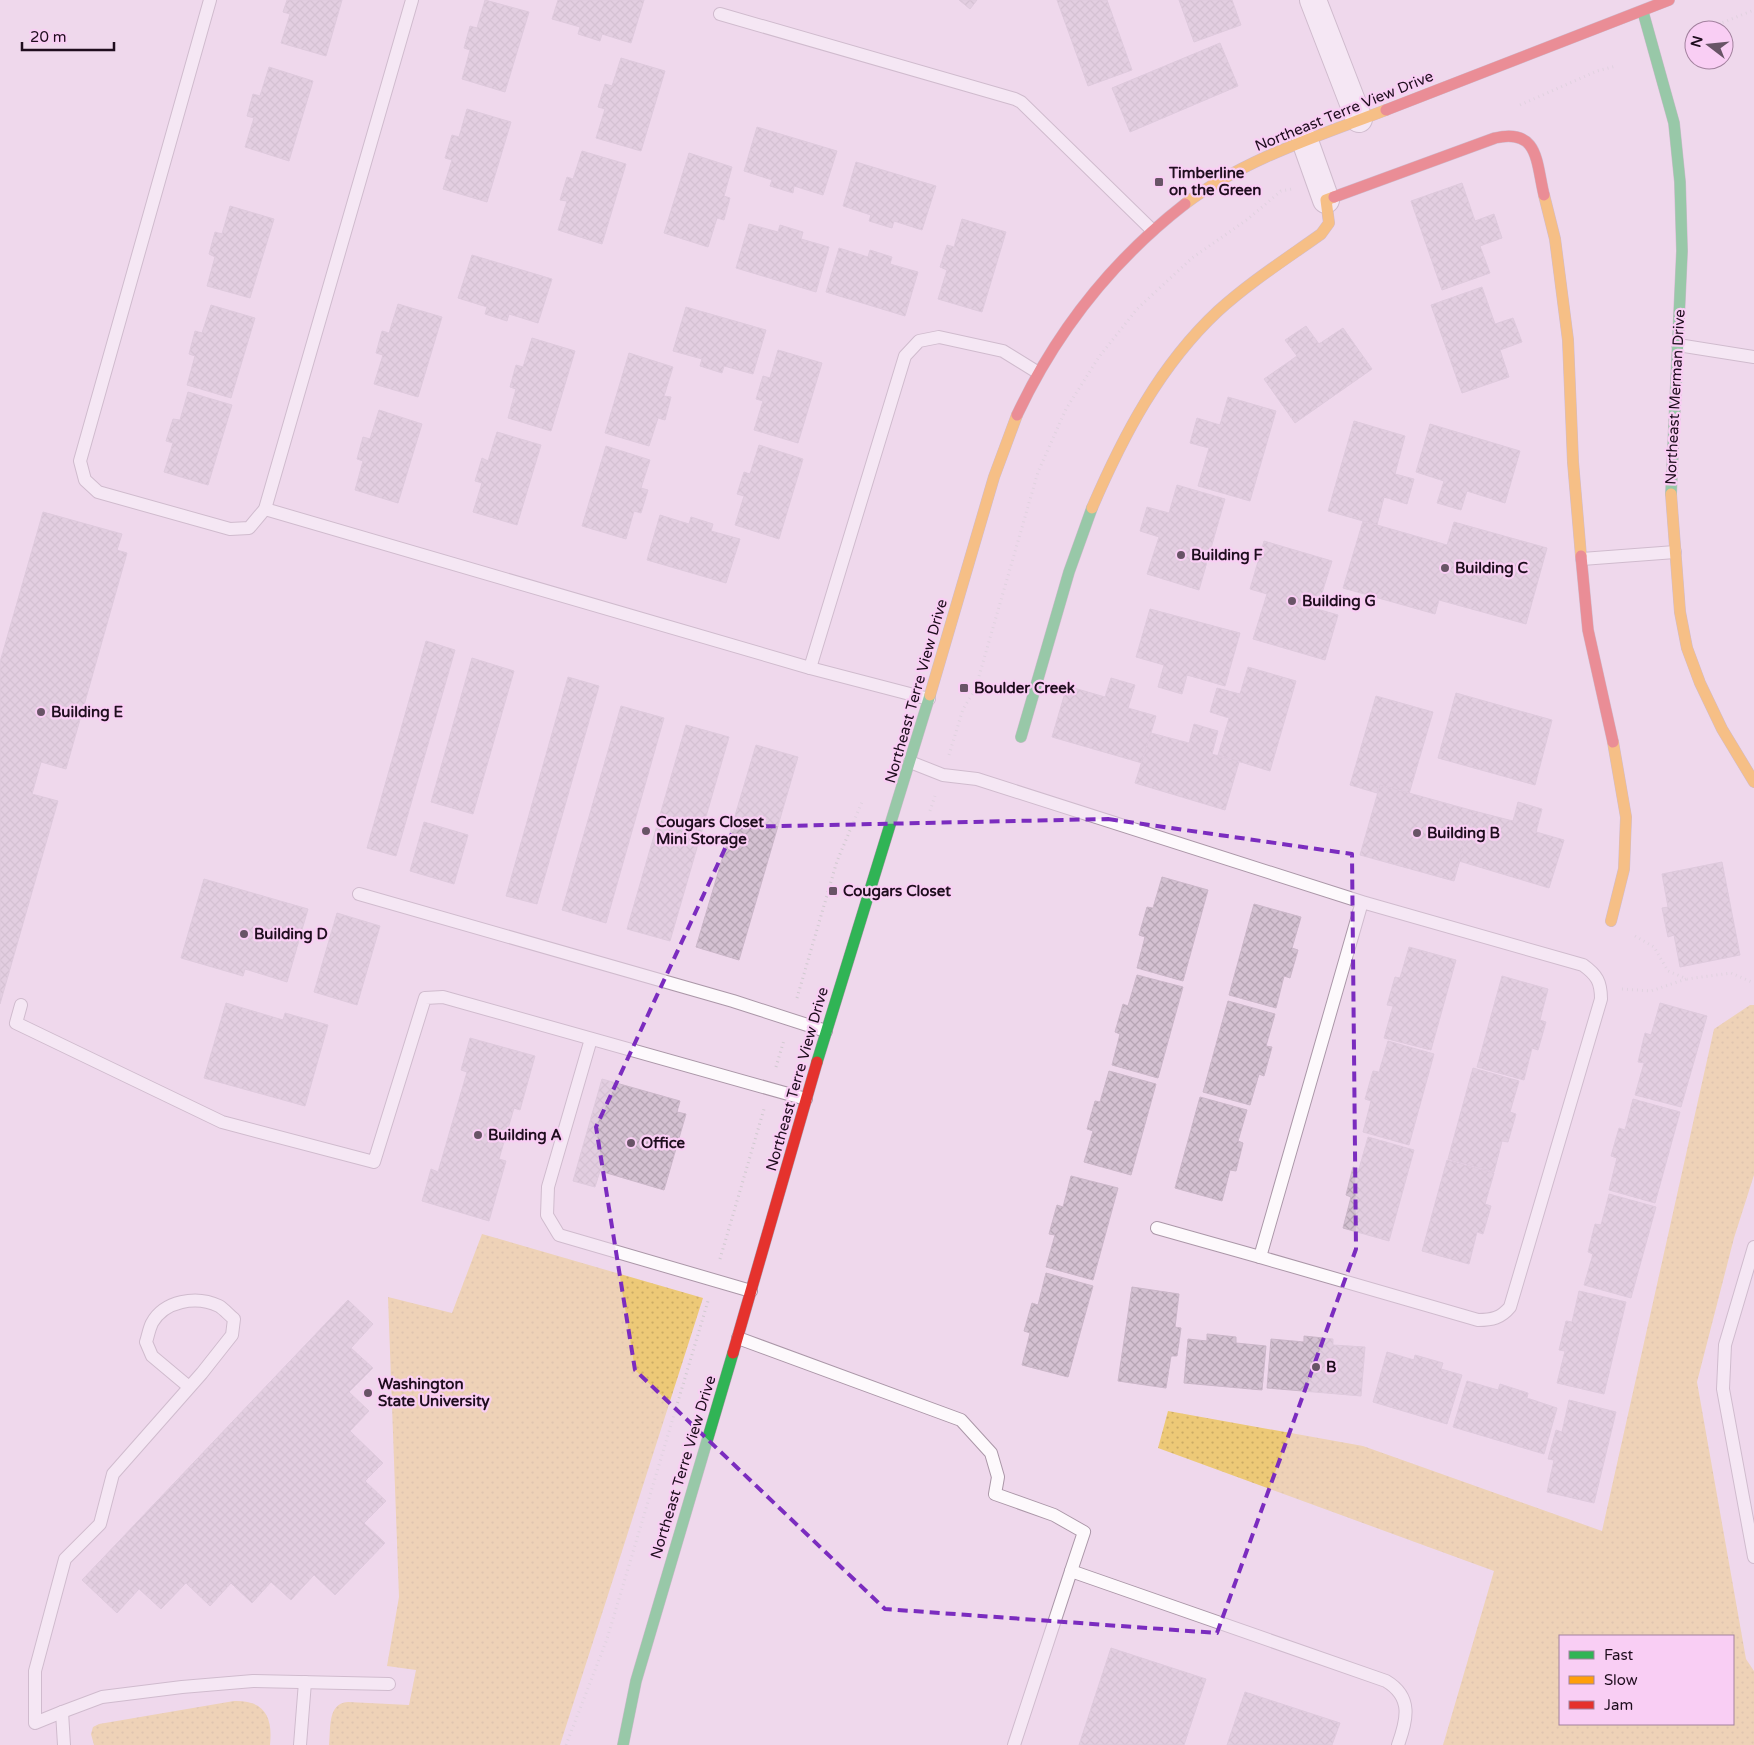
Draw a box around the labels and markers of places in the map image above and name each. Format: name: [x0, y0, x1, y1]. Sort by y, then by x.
place label: Timberline on the Green: [1168, 164, 1261, 199]
marker: Timberline on the Green: [1153, 176, 1165, 188]
place label: Building F: [1191, 546, 1263, 565]
marker: Building F: [1175, 549, 1187, 561]
place label: Building C: [1455, 559, 1529, 578]
marker: Building C: [1439, 562, 1451, 574]
place label: Building G: [1302, 592, 1376, 611]
marker: Building G: [1286, 595, 1298, 607]
place label: Boulder Creek: [974, 679, 1075, 697]
marker: Boulder Creek: [958, 682, 970, 694]
place label: Building E: [51, 703, 124, 722]
marker: Building E: [35, 706, 47, 718]
place label: Cougars Closet Mini Storage: [656, 813, 764, 849]
place label: Building B: [1427, 824, 1500, 843]
marker: Cougars Closet Mini Storage: [640, 825, 652, 837]
marker: Building B: [1411, 827, 1423, 839]
place label: Cougars Closet: [843, 882, 951, 901]
marker: Cougars Closet: [827, 885, 839, 897]
place label: Building D: [254, 925, 328, 944]
marker: Building D: [238, 928, 250, 940]
place label: Building A: [488, 1126, 562, 1145]
marker: Building A: [472, 1129, 484, 1141]
place label: Office: [641, 1134, 686, 1152]
marker: Office: [625, 1137, 637, 1149]
place label: B: [1326, 1358, 1336, 1376]
marker: B: [1310, 1361, 1322, 1373]
place label: Washington State University: [378, 1375, 490, 1411]
marker: Washington State University: [362, 1387, 374, 1399]

